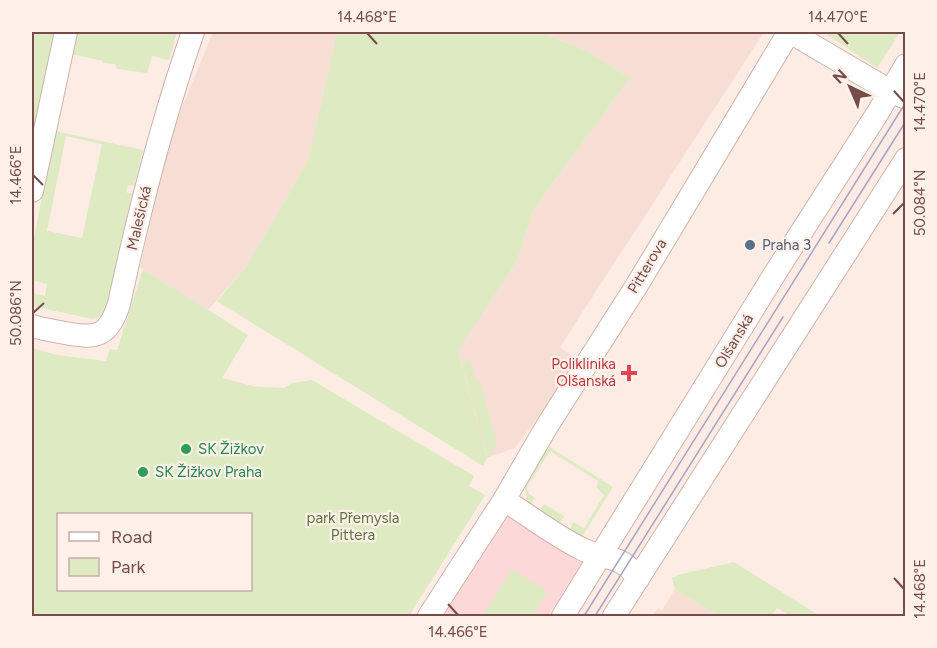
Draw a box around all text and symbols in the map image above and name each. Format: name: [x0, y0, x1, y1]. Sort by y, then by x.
text: 14.468°E: [337, 8, 397, 26]
text: 14.470°E: [808, 8, 868, 26]
north arrow: [820, 57, 880, 117]
text: N: [829, 65, 851, 88]
text: 14.470°E: [911, 72, 929, 132]
text: 14.466°E: [7, 145, 25, 205]
text: 50.084°N: [911, 170, 929, 236]
street label: Malešická: [123, 184, 155, 252]
street label: Pitterova: [624, 235, 670, 297]
place label: Praha 3: [762, 236, 811, 254]
marker: Praha 3: [743, 238, 757, 252]
text: 50.086°N: [7, 280, 25, 346]
street label: Olšanská: [711, 311, 757, 371]
place label: Poliklinika Olšanská: [551, 355, 616, 390]
marker: Poliklinika Olšanská: [620, 364, 638, 382]
place label: SK Žižkov: [198, 440, 264, 458]
marker: SK Žižkov: [179, 442, 193, 456]
place label: SK Žižkov Praha: [155, 463, 262, 481]
marker: SK Žižkov Praha: [136, 465, 150, 479]
park label: park Přemysla Pittera: [307, 509, 399, 544]
legend: [57, 513, 252, 591]
text: Road: [111, 526, 152, 548]
text: Park: [111, 556, 146, 578]
text: 14.468°E: [911, 559, 929, 619]
text: 14.466°E: [428, 623, 488, 641]

